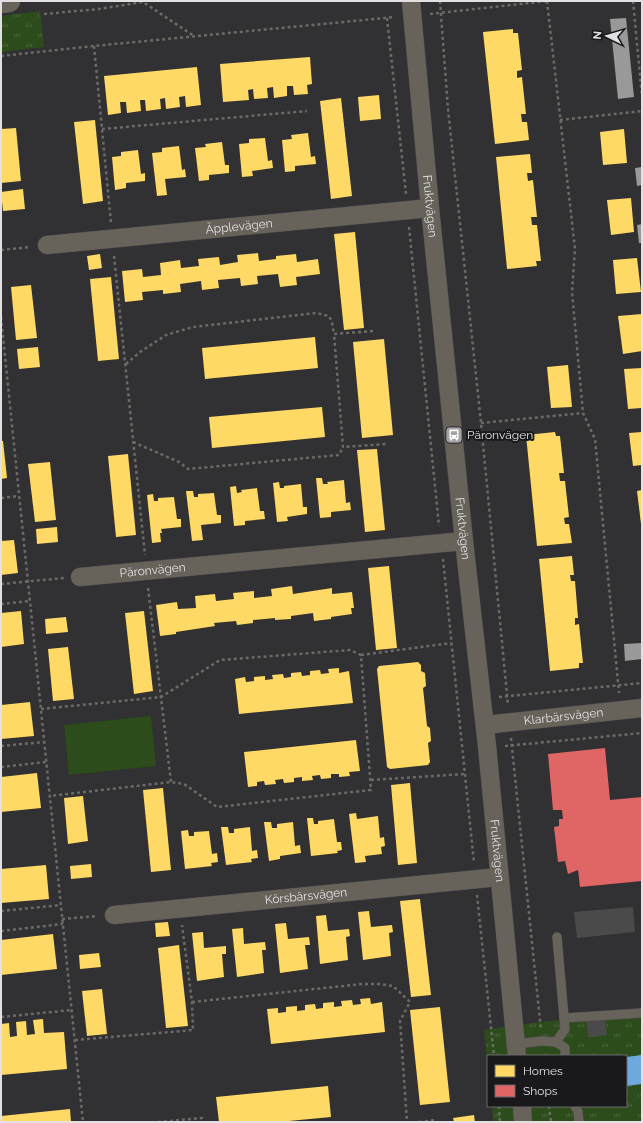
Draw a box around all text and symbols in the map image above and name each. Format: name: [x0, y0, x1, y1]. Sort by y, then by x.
north arrow: [587, 16, 627, 56]
text: N: [591, 30, 604, 40]
street label: Fruktvägen: [420, 174, 440, 238]
street label: Äpplevägen: [205, 216, 273, 237]
bus stop icon: Päronvägen: [444, 425, 464, 445]
place label: Päronvägen: [467, 428, 533, 442]
street label: Fruktvägen: [453, 497, 473, 560]
street label: Päronvägen: [119, 560, 186, 580]
street label: Klarbärsvägen: [523, 705, 604, 728]
street label: Fruktvägen: [487, 819, 507, 882]
street label: Körsbärsvägen: [264, 885, 348, 907]
legend: [487, 1055, 627, 1107]
text: Homes: [523, 1064, 563, 1078]
text: Shops: [523, 1084, 558, 1098]

